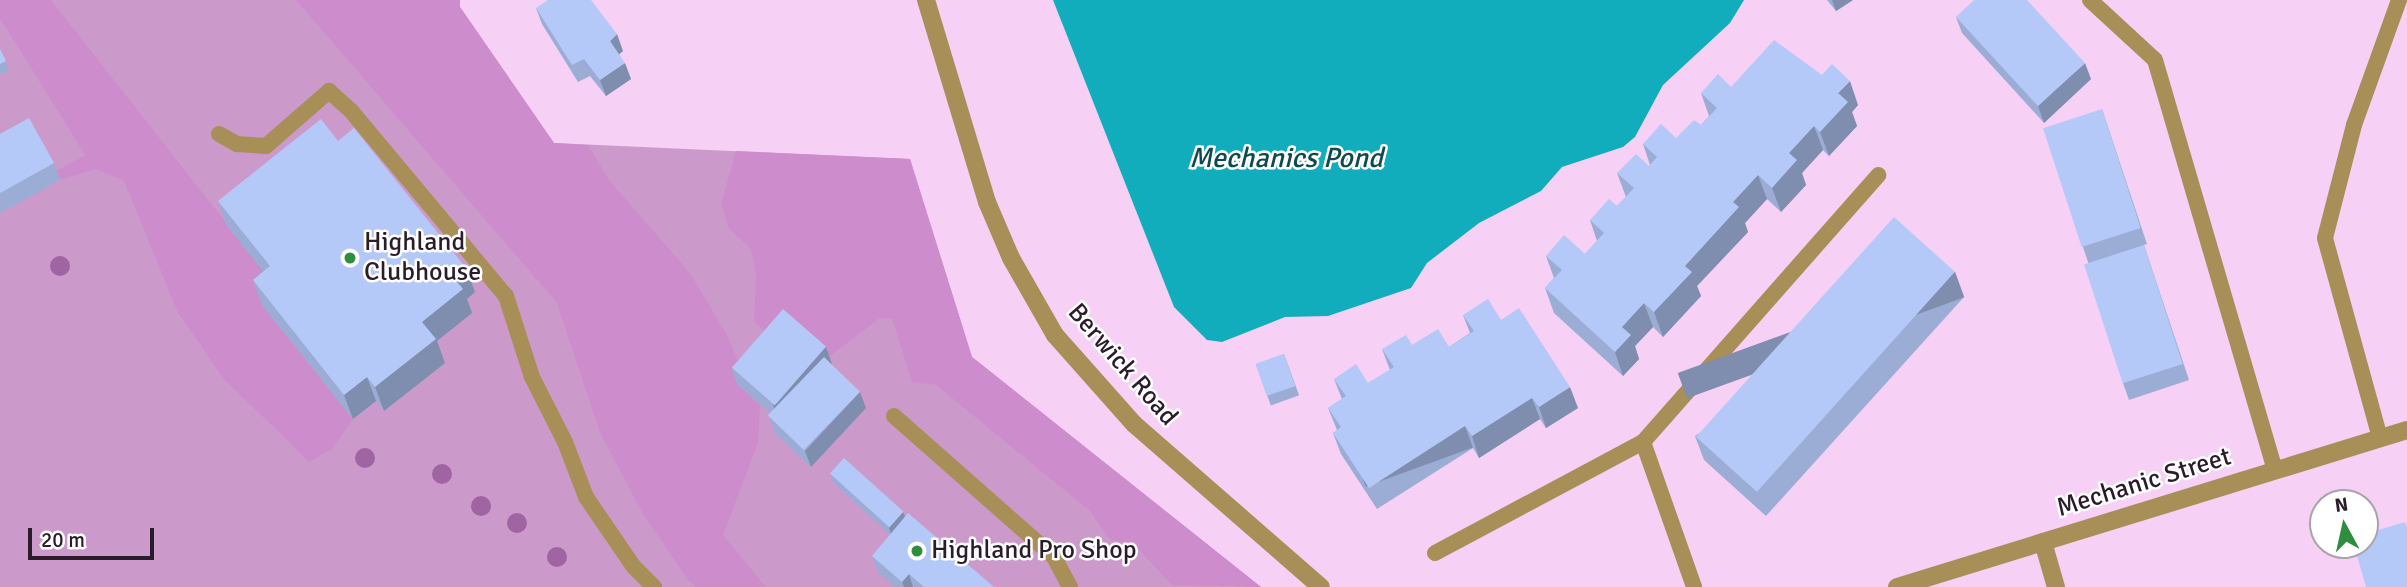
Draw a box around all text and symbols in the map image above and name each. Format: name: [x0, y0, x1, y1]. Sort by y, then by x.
water label: Mechanics Pond: [1189, 141, 1383, 175]
place label: Highland Clubhouse: [364, 227, 481, 288]
marker: Highland Clubhouse: [342, 250, 358, 266]
street label: Berwick Road: [1060, 298, 1184, 432]
street label: Mechanic Street: [2053, 442, 2235, 524]
north arrow: [2309, 489, 2379, 559]
text: N: [2333, 492, 2350, 518]
scale bar: [32, 514, 158, 558]
text: 20 m: [41, 527, 85, 553]
place label: Highland Pro Shop: [931, 535, 1137, 567]
marker: Highland Pro Shop: [909, 543, 925, 559]

